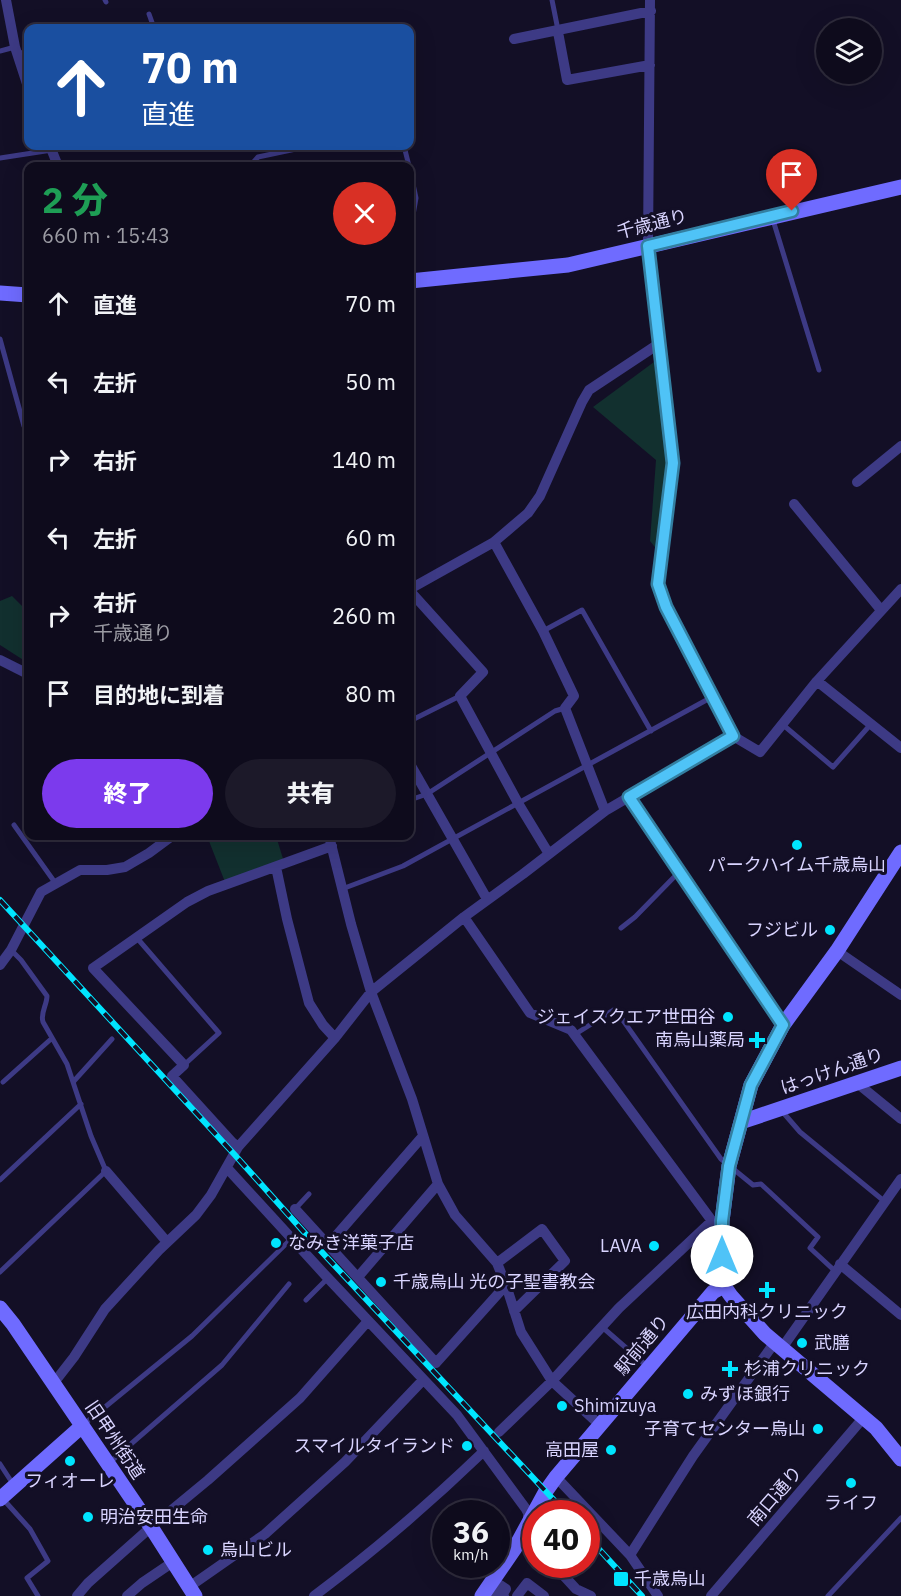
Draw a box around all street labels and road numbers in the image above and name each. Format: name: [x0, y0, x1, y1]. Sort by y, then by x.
street label: 千歳通り: [614, 204, 690, 243]
street label: はっけん通り: [777, 1042, 887, 1099]
street label: 駅前通り: [610, 1310, 674, 1380]
street label: 旧甲州街道: [81, 1396, 150, 1483]
street label: 南口通り: [742, 1461, 807, 1530]

